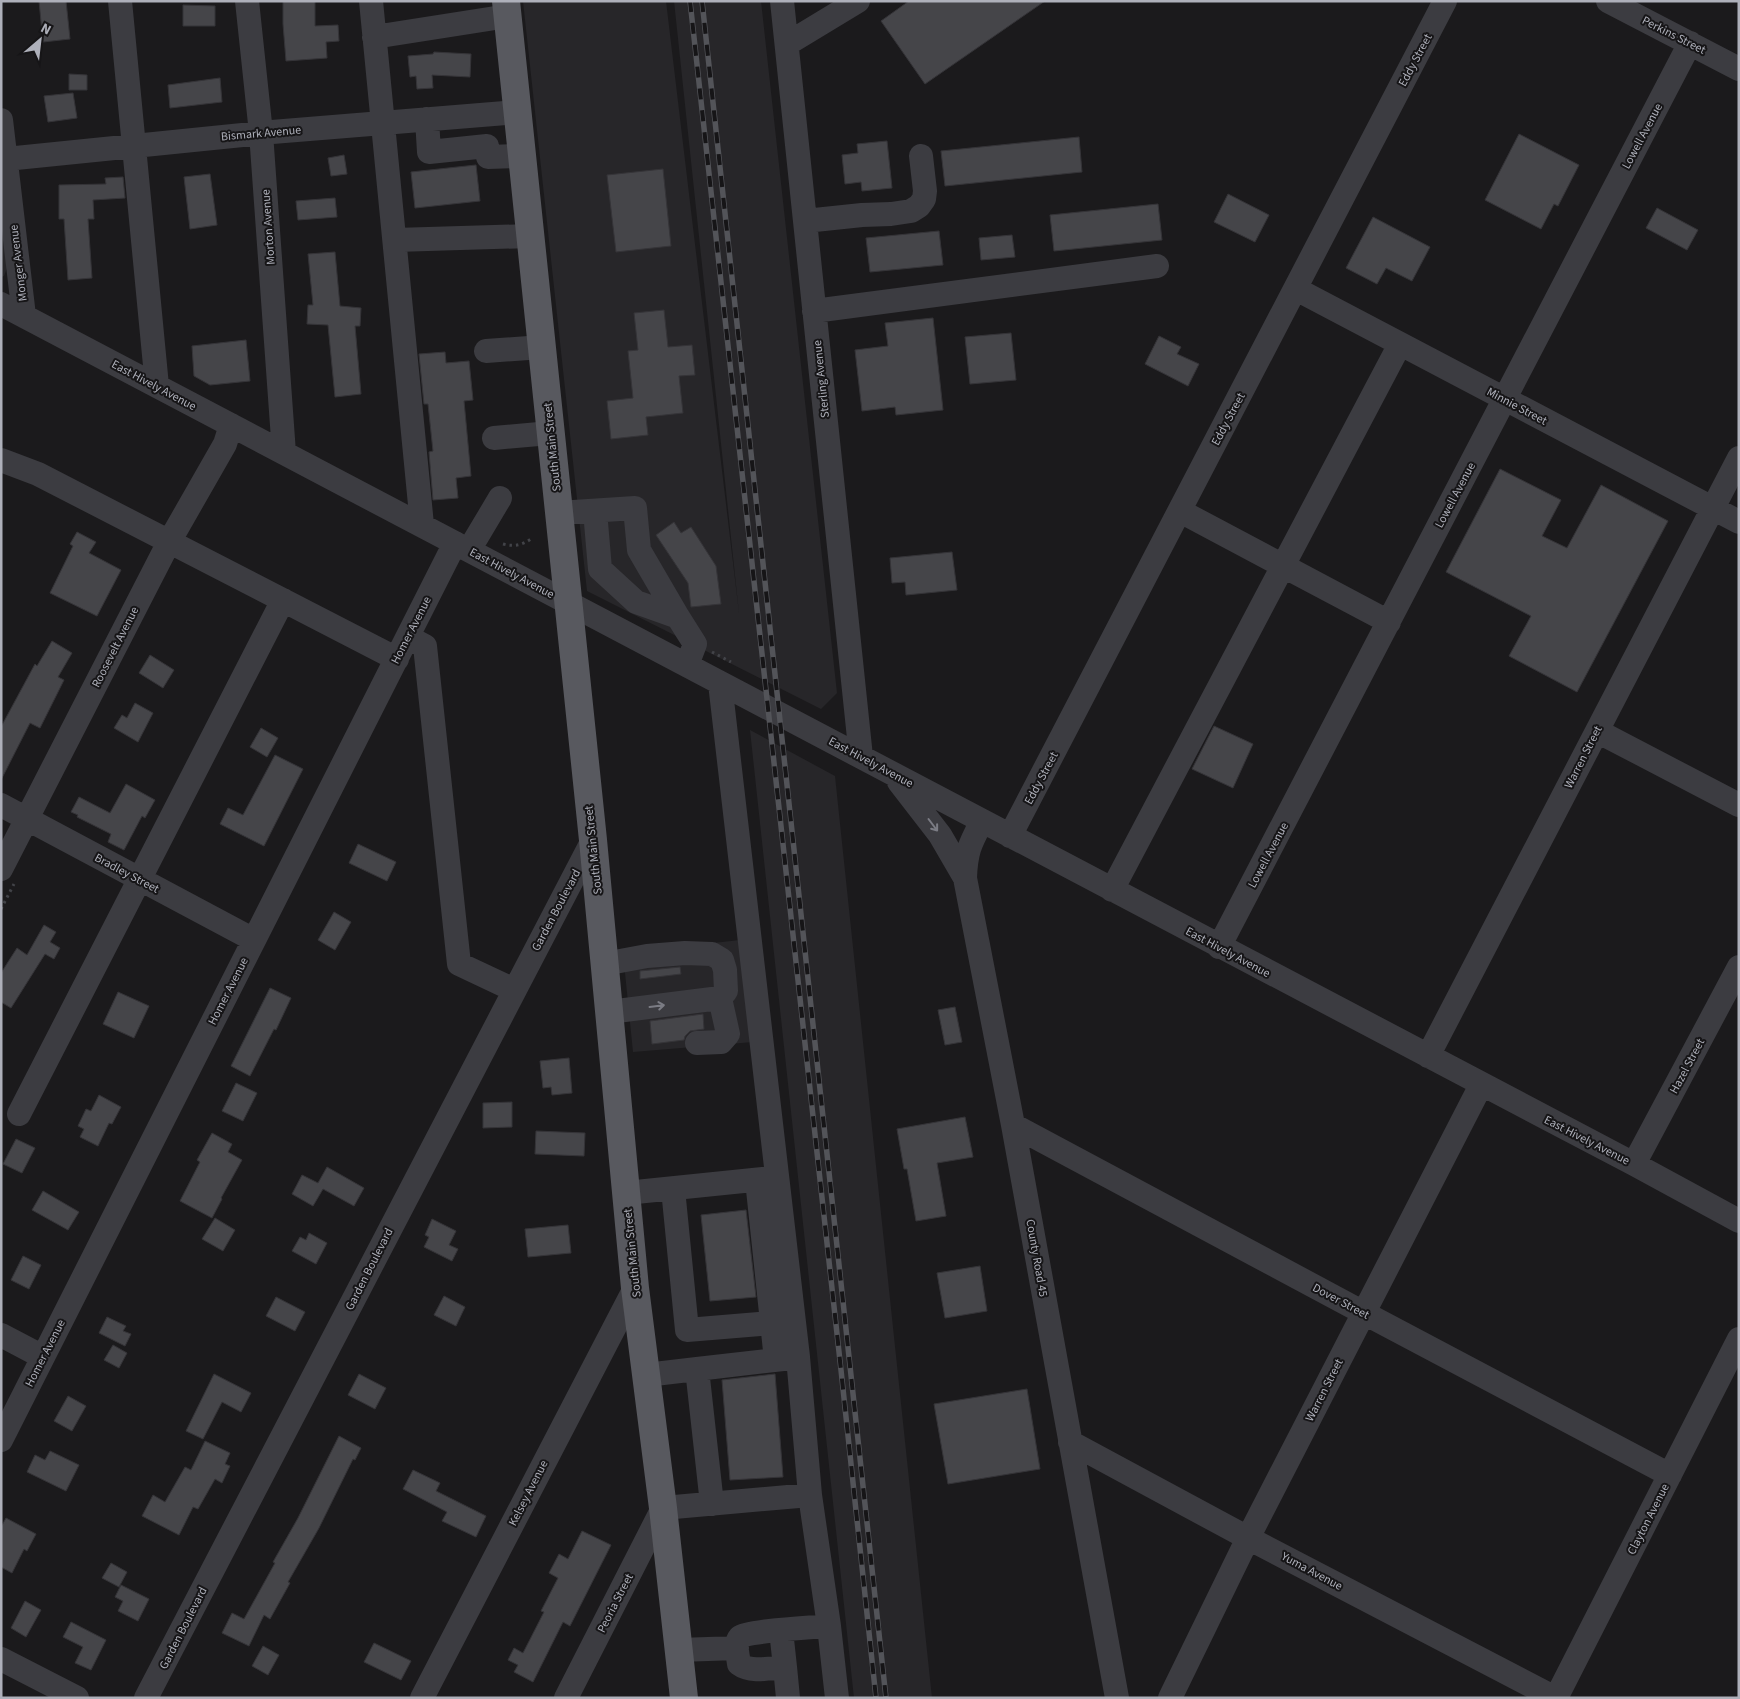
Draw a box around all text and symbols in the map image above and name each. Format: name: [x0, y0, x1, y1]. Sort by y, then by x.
street label: Perkins Street: [1639, 12, 1709, 59]
north arrow: [15, 15, 65, 65]
text: N: [37, 18, 54, 40]
street label: Eddy Street: [1394, 31, 1436, 90]
street label: Lowell Avenue: [1618, 100, 1667, 172]
street label: Bismark Avenue: [220, 122, 302, 145]
street label: Morton Avenue: [257, 189, 280, 265]
street label: Monger Avenue: [5, 224, 32, 302]
street label: Sterling Avenue: [809, 339, 834, 419]
street label: East Hively Avenue: [108, 356, 199, 415]
street label: Minnie Street: [1484, 383, 1550, 429]
street label: Eddy Street: [1207, 390, 1249, 449]
street label: South Main Street: [539, 402, 566, 492]
street label: Lowell Avenue: [1431, 459, 1480, 531]
street label: East Hively Avenue: [466, 544, 557, 603]
street label: Homer Avenue: [387, 593, 436, 667]
street label: Roosevelt Avenue: [88, 604, 143, 691]
street label: Warren Street: [1560, 723, 1607, 792]
street label: East Hively Avenue: [825, 733, 916, 792]
street label: Eddy Street: [1020, 749, 1062, 808]
street label: South Main Street: [580, 805, 607, 895]
one-way arrow: [928, 818, 938, 832]
street label: Lowell Avenue: [1244, 819, 1293, 891]
street label: Bradley Street: [92, 849, 162, 898]
street label: Garden Boulevard: [528, 866, 585, 954]
street label: East Hively Avenue: [1182, 923, 1273, 982]
street label: Homer Avenue: [204, 954, 253, 1028]
one-way arrow: [649, 1001, 665, 1011]
street label: Hazel Street: [1666, 1036, 1709, 1097]
street label: East Hively Avenue: [1541, 1112, 1633, 1169]
street label: South Main Street: [619, 1208, 646, 1298]
street label: County Road 45: [1021, 1218, 1052, 1298]
street label: Garden Boulevard: [341, 1225, 398, 1313]
street label: Dover Street: [1309, 1279, 1372, 1323]
street label: Homer Avenue: [21, 1316, 70, 1390]
street label: Warren Street: [1301, 1356, 1348, 1425]
street label: Kelsey Avenue: [505, 1457, 552, 1529]
street label: Clayton Avenue: [1623, 1481, 1674, 1558]
street label: Yuma Avenue: [1277, 1548, 1345, 1595]
street label: Peoria Street: [593, 1571, 638, 1636]
street label: Garden Boulevard: [155, 1584, 212, 1672]

